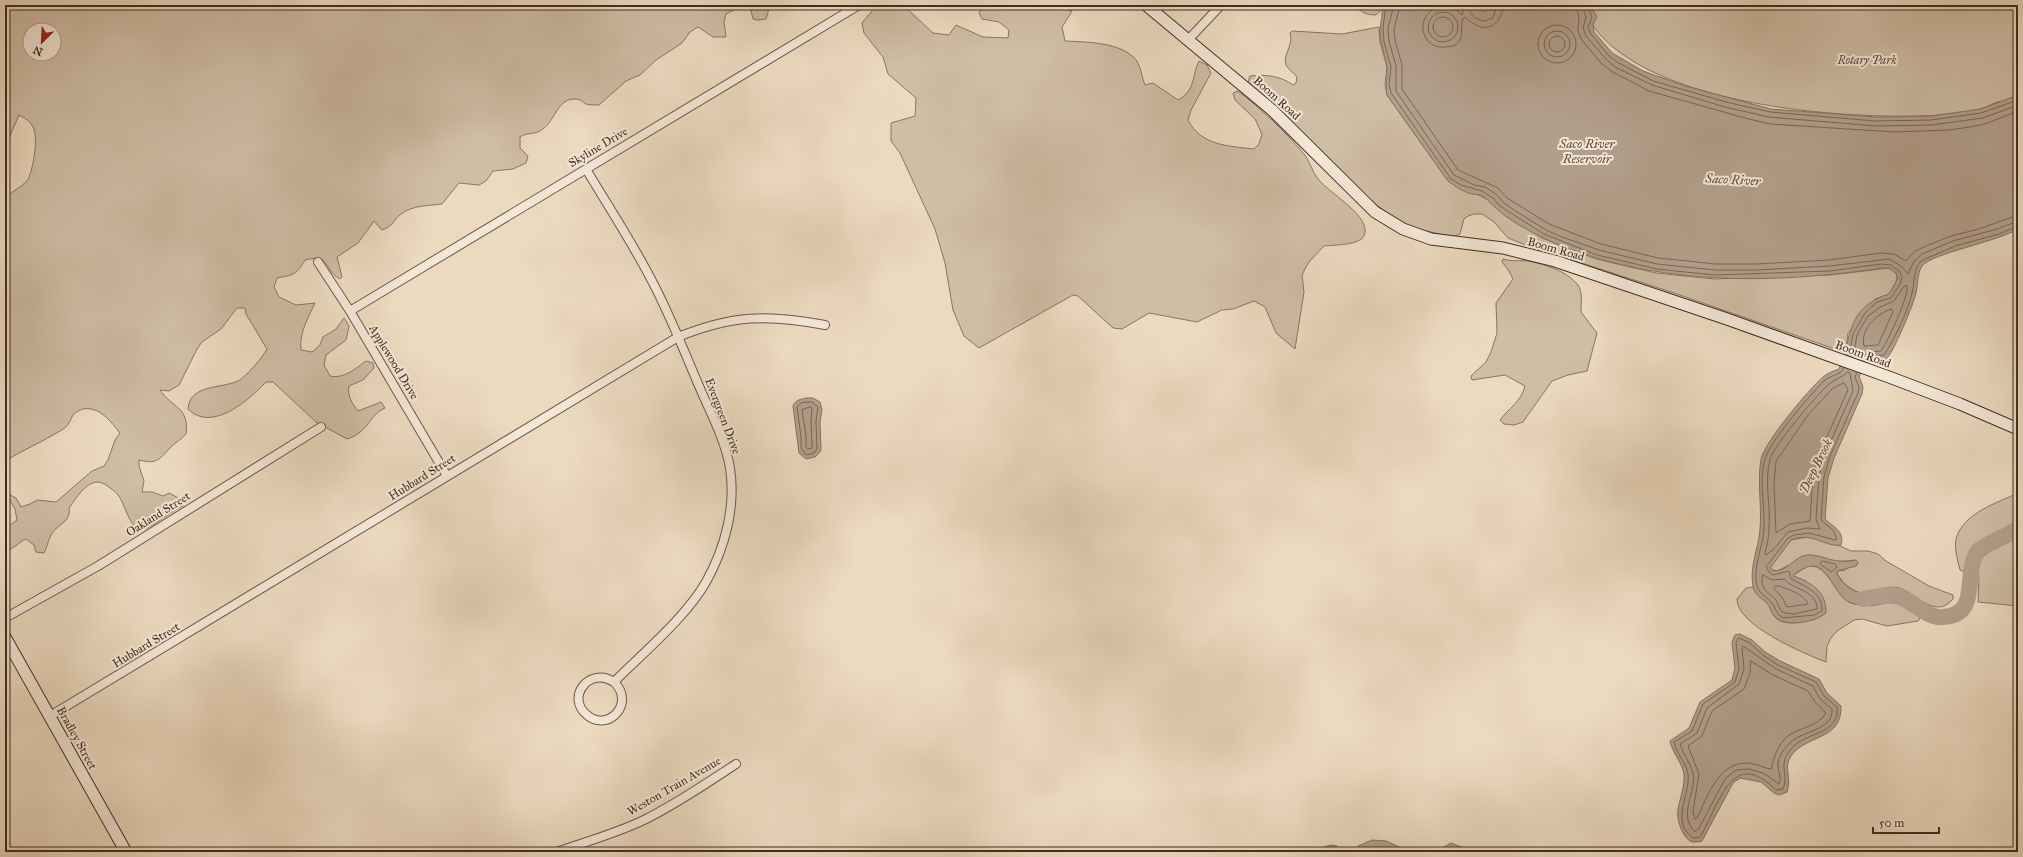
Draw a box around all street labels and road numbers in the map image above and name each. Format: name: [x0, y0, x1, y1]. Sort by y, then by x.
street label: Boom Road: [1251, 73, 1303, 123]
street label: Skyline Drive: [566, 124, 630, 170]
street label: Boom Road: [1526, 234, 1586, 264]
street label: Applewood Drive: [366, 321, 422, 402]
street label: Boom Road: [1833, 337, 1893, 371]
street label: Evergreen Drive: [701, 376, 744, 456]
street label: Hubbard Street: [386, 450, 459, 503]
street label: Oakland Street: [123, 488, 193, 539]
street label: Hubbard Street: [110, 619, 183, 671]
street label: Bradley Street: [54, 704, 100, 772]
street label: Weston Train Avenue: [625, 754, 723, 818]

